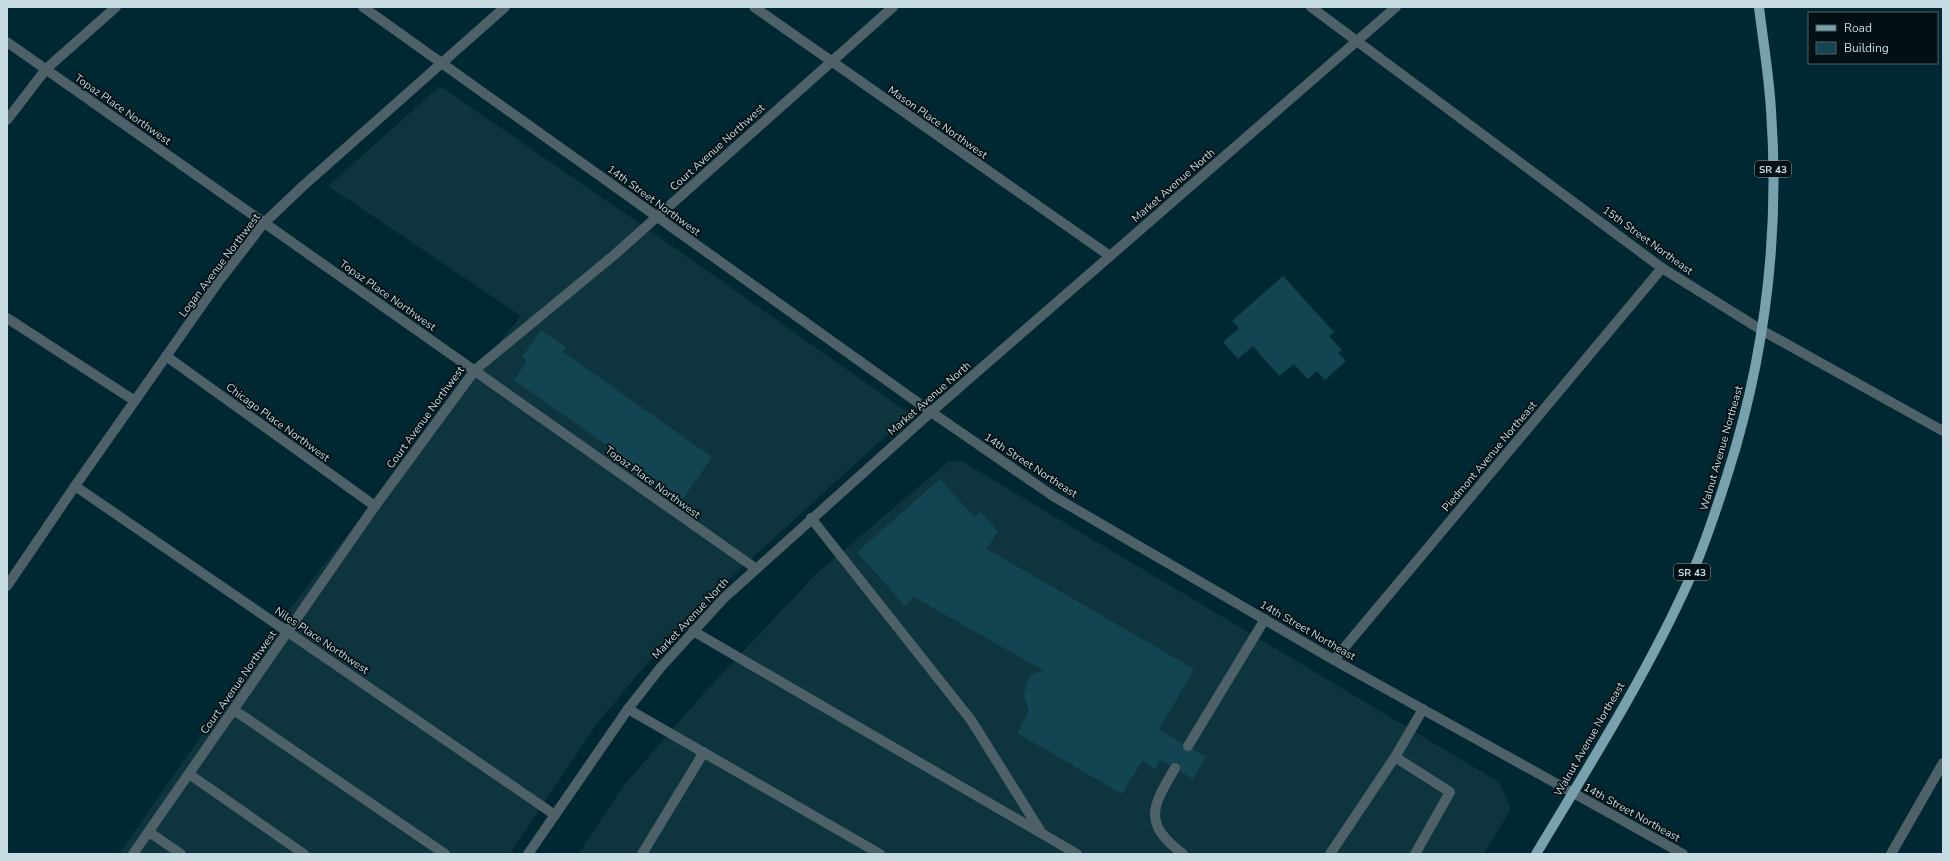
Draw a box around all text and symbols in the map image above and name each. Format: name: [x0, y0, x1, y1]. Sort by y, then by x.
legend: [1808, 12, 1938, 64]
text: Road: [1844, 20, 1872, 36]
text: Building: [1844, 40, 1889, 56]
street label: Topaz Place Northwest: [72, 70, 174, 148]
street label: Mason Place Northwest: [885, 82, 990, 162]
street label: Court Avenue Northwest: [667, 101, 768, 194]
street label: Market Avenue North: [1128, 145, 1218, 226]
road number: SR 43: [1755, 161, 1791, 177]
street label: 14th Street Northwest: [604, 162, 703, 239]
street label: 15th Street Northeast: [1599, 203, 1696, 278]
street label: Logan Avenue Northwest: [175, 210, 263, 320]
street label: Topaz Place Northwest: [337, 256, 439, 334]
street label: Market Avenue North: [884, 358, 974, 439]
street label: Court Avenue Northwest: [383, 363, 468, 472]
street label: Chicago Place Northwest: [223, 380, 333, 465]
street label: Walnut Avenue Northeast: [1696, 384, 1747, 512]
street label: Piedmont Avenue Northeast: [1439, 398, 1540, 515]
street label: 14th Street Northeast: [981, 430, 1080, 501]
street label: Topaz Place Northwest: [602, 443, 704, 522]
road number: SR 43: [1674, 564, 1710, 580]
street label: Market Avenue North: [649, 574, 732, 662]
street label: 14th Street Northeast: [1257, 597, 1359, 664]
street label: Niles Place Northwest: [272, 603, 372, 678]
street label: Court Avenue Northwest: [197, 627, 280, 737]
street label: Walnut Avenue Northeast: [1551, 679, 1628, 799]
street label: 14th Street Northeast: [1581, 780, 1683, 845]

